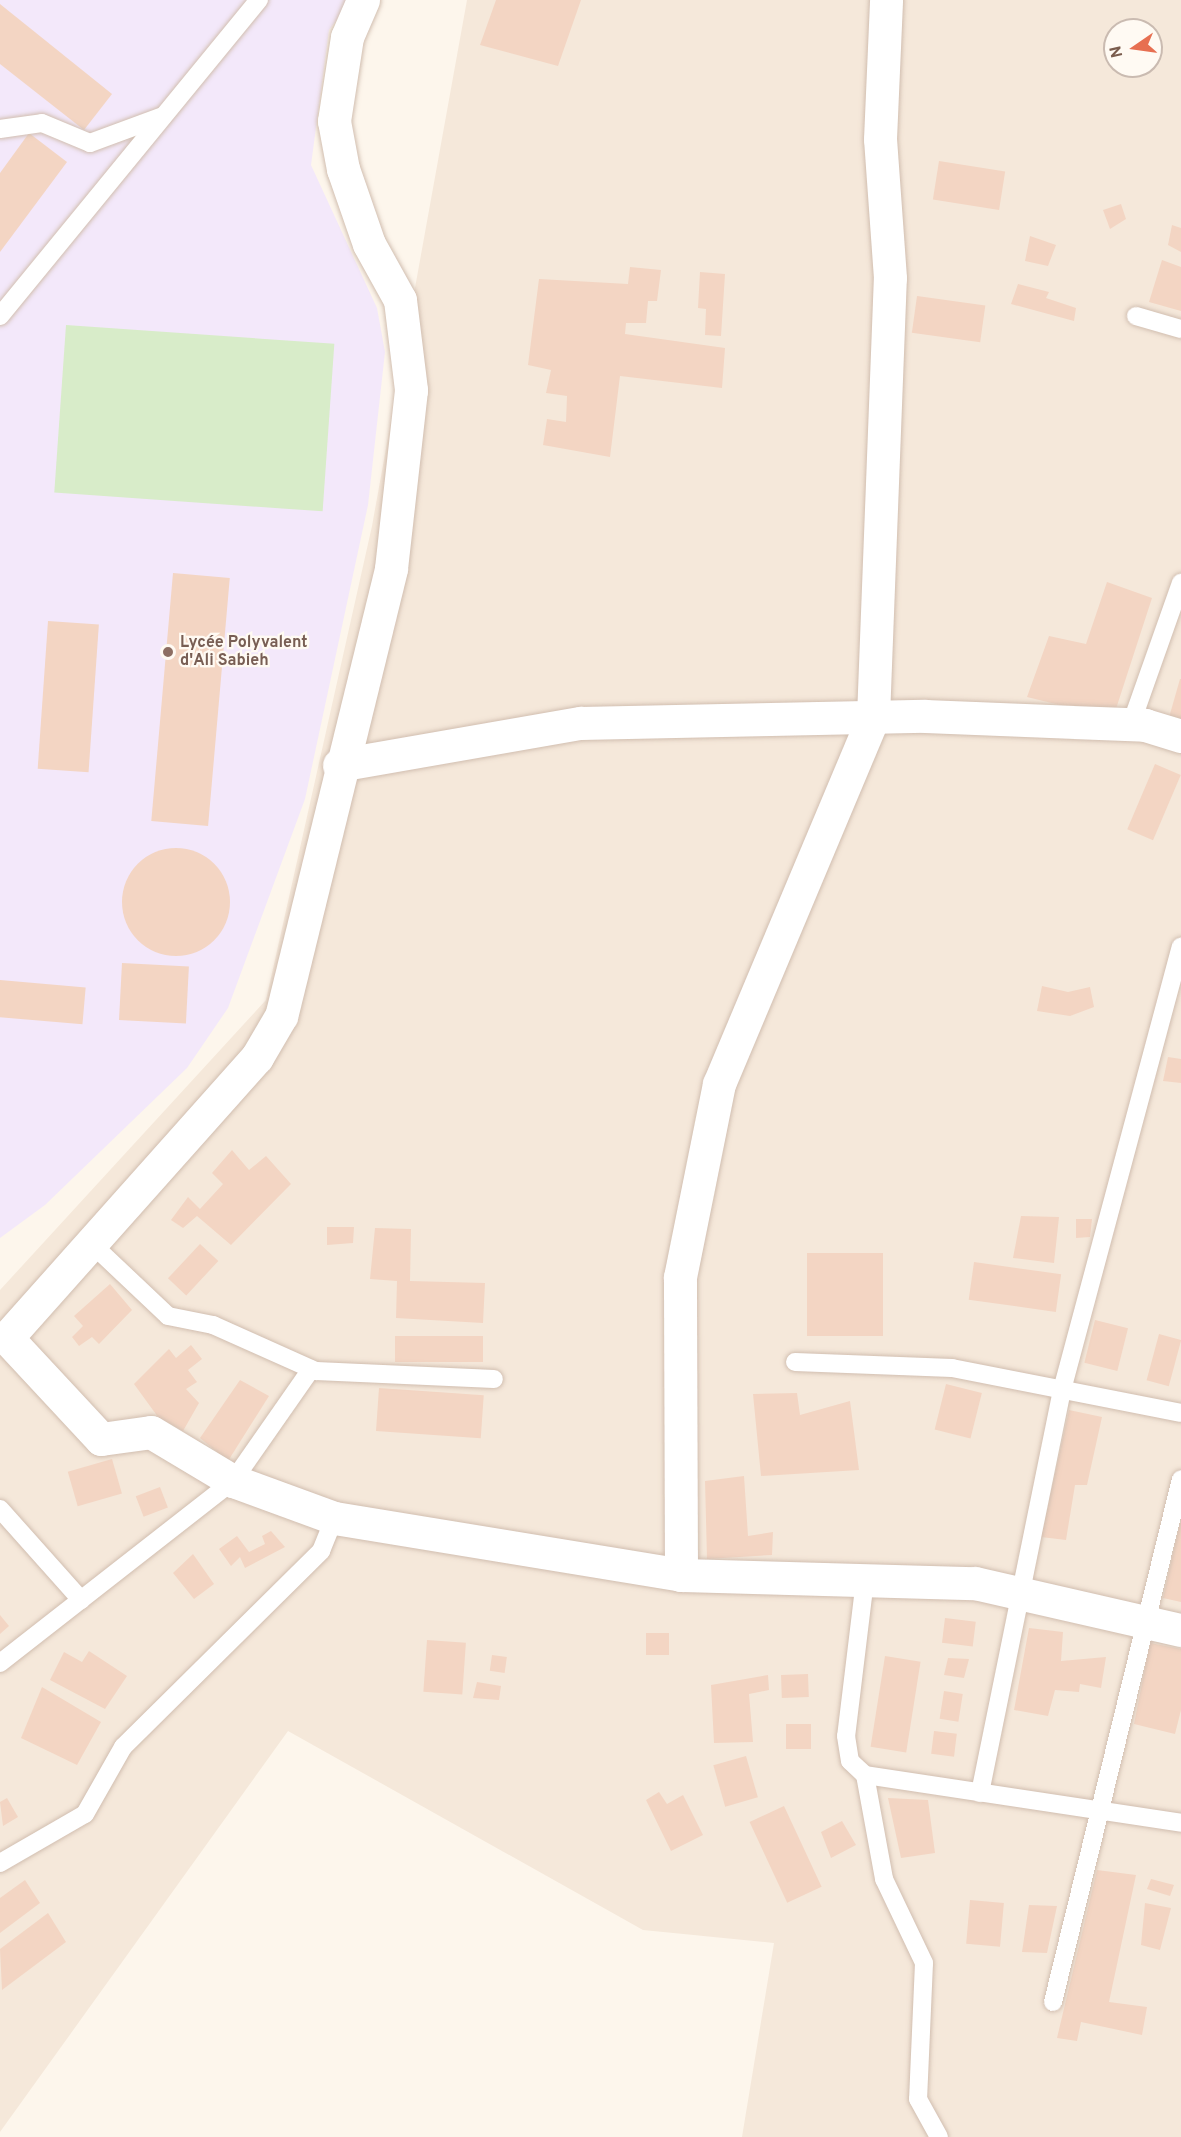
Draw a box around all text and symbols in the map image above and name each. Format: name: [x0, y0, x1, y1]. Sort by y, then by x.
north arrow: [1103, 18, 1163, 78]
text: N: [1106, 44, 1128, 59]
place label: Lycée Polyvalent d'Ali Sabieh: [180, 633, 308, 671]
marker: Lycée Polyvalent d'Ali Sabieh: [161, 645, 175, 659]

